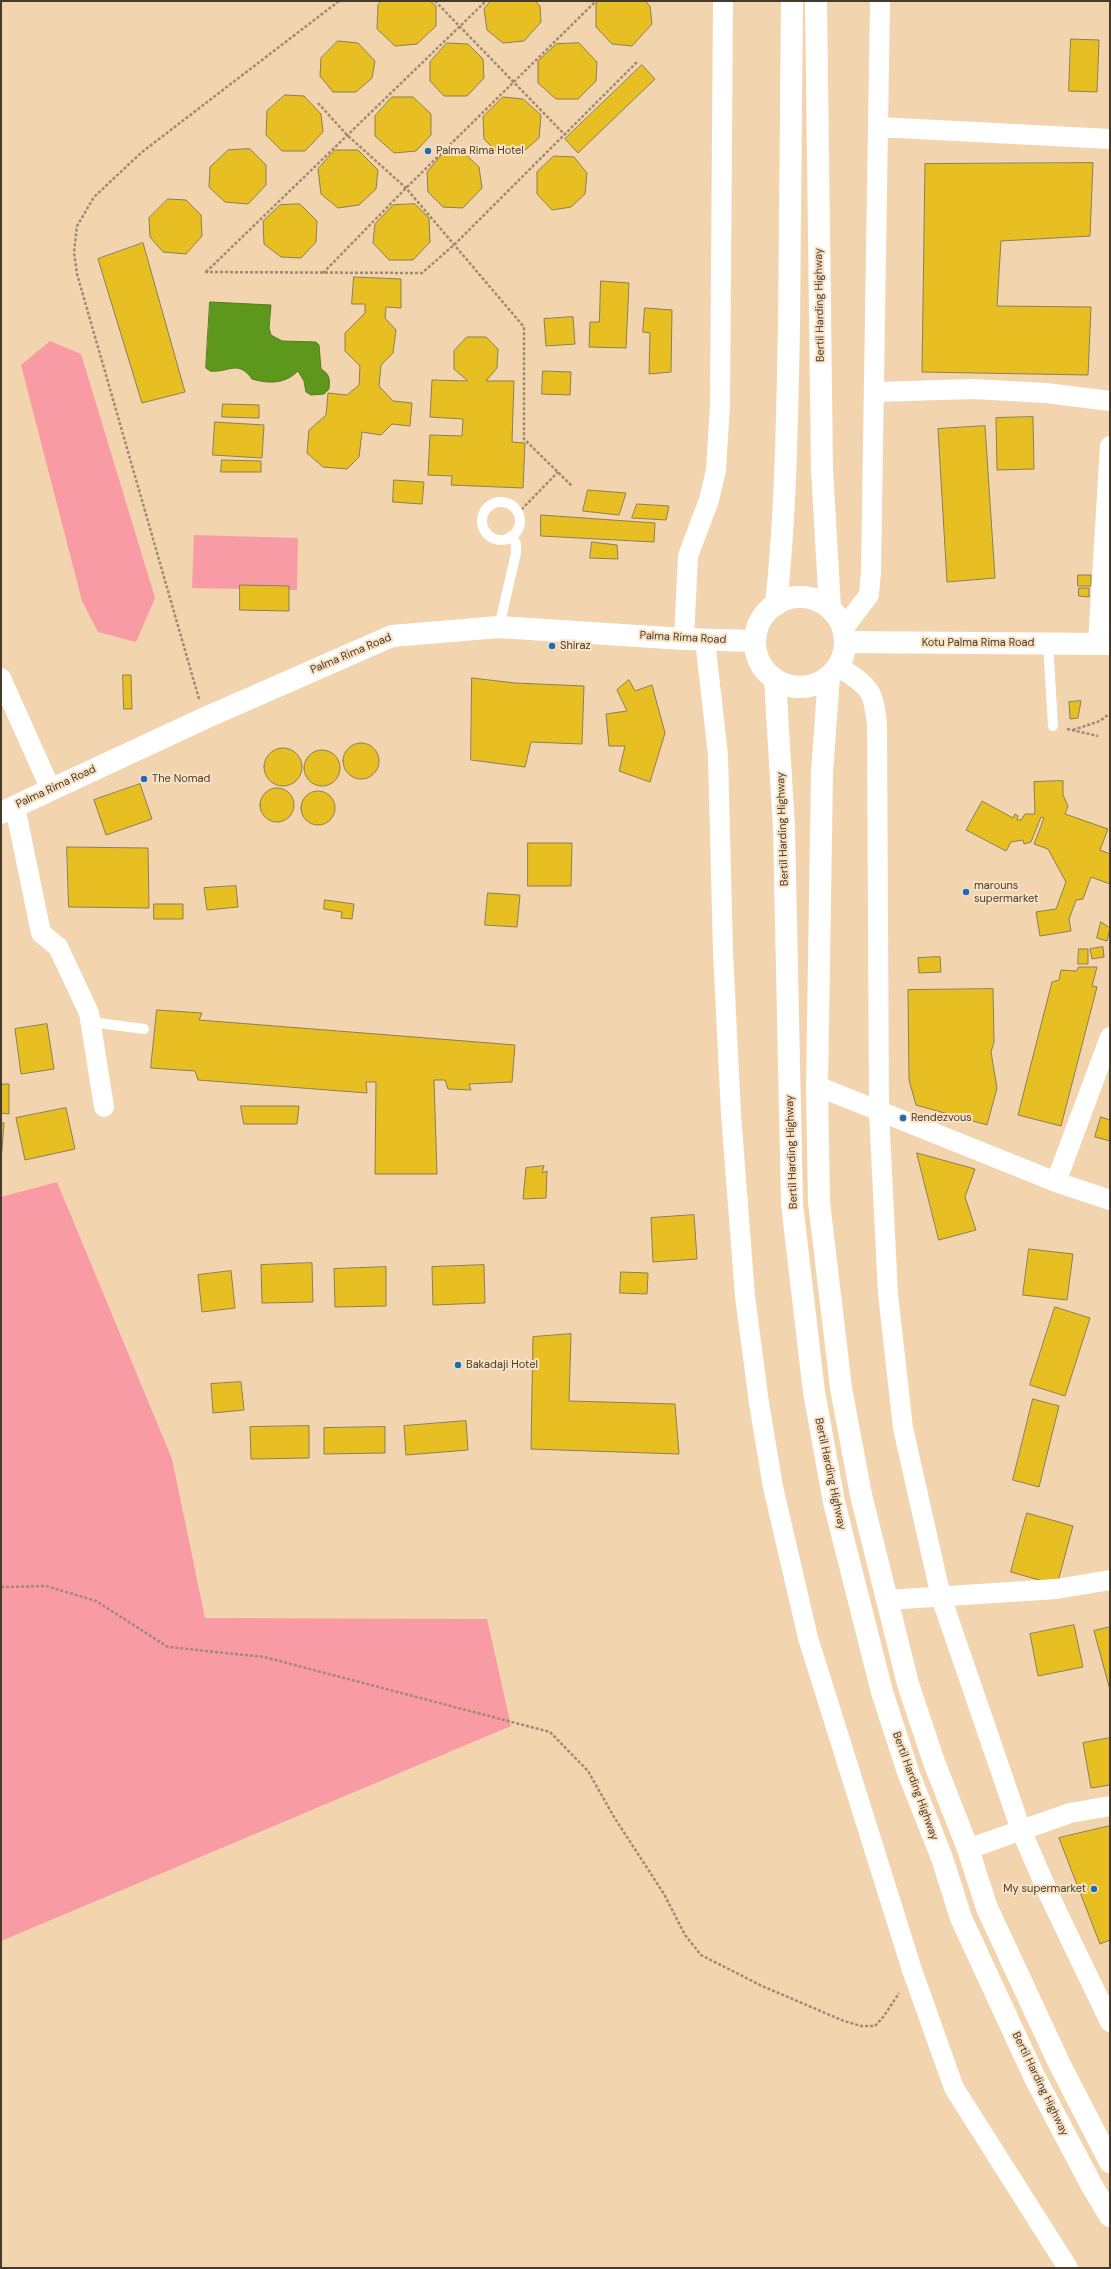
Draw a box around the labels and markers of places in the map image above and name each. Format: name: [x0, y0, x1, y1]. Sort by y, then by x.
place label: Palma Rima Hotel: [436, 144, 524, 158]
marker: Palma Rima Hotel: [423, 146, 433, 156]
place label: Shiraz: [560, 639, 590, 653]
marker: Shiraz: [547, 641, 557, 651]
place label: The Nomad: [152, 772, 210, 786]
marker: The Nomad: [139, 774, 149, 784]
place label: marouns supermarket: [974, 879, 1038, 905]
marker: marouns supermarket: [961, 887, 971, 897]
place label: Rendezvous: [911, 1111, 972, 1125]
marker: Rendezvous: [898, 1113, 908, 1123]
place label: Bakadaji Hotel: [466, 1358, 538, 1372]
marker: Bakadaji Hotel: [453, 1360, 463, 1370]
place label: My supermarket: [1003, 1882, 1086, 1896]
marker: My supermarket: [1089, 1884, 1099, 1894]

